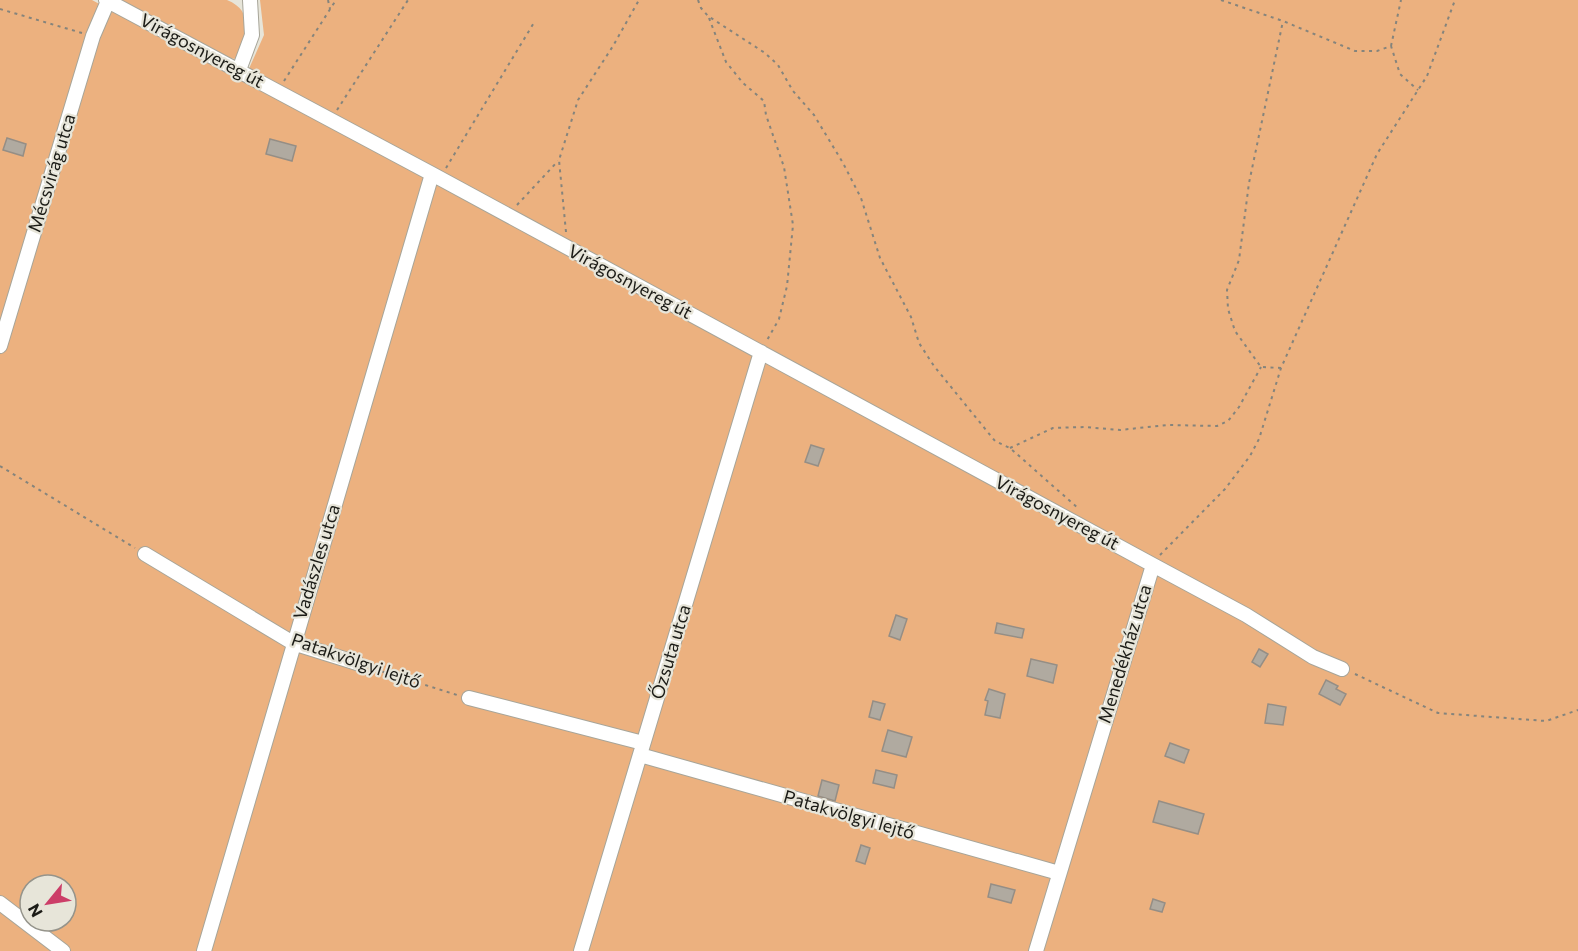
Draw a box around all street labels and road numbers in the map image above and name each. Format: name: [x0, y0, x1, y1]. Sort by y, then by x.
street label: Virágosnyereg út: [137, 8, 268, 92]
street label: Mécsvirág utca: [23, 111, 79, 235]
street label: Virágosnyereg út: [565, 239, 696, 323]
street label: Virágosnyereg út: [992, 470, 1123, 554]
street label: Vadászles utca: [288, 502, 344, 622]
street label: Menedékház utca: [1093, 582, 1156, 726]
street label: Őzsuta utca: [645, 602, 695, 702]
street label: Patakvölgyi lejtő: [289, 628, 424, 693]
street label: Patakvölgyi lejtő: [781, 785, 918, 843]

